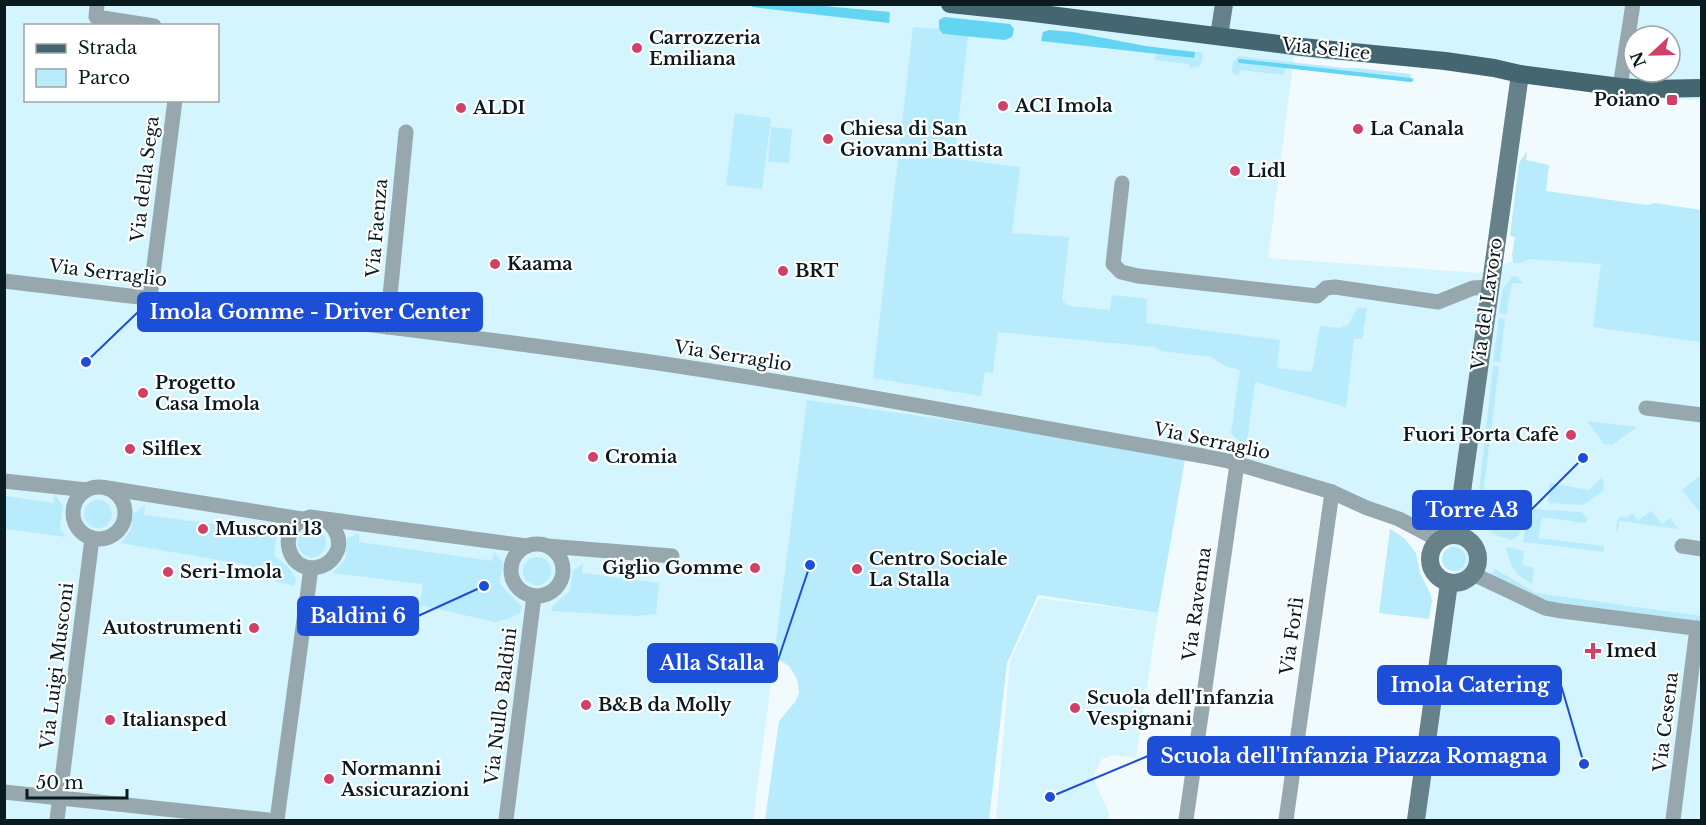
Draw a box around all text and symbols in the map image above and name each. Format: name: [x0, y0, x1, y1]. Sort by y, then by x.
legend: [24, 24, 219, 102]
north arrow: [1622, 24, 1682, 84]
place label: Carrozzeria Emiliana: [649, 27, 761, 70]
street label: Via Selice: [1280, 33, 1371, 65]
text: Strada: [78, 37, 137, 59]
marker: Carrozzeria Emiliana: [630, 41, 644, 55]
text: N: [1626, 49, 1650, 70]
text: Parco: [78, 67, 130, 89]
place label: Poiano: [1594, 89, 1660, 111]
marker: Poiano: [1665, 93, 1679, 107]
place label: ACI Imola: [1014, 95, 1113, 117]
place label: ALDI: [472, 97, 525, 119]
marker: ACI Imola: [996, 99, 1010, 113]
marker: ALDI: [454, 101, 468, 115]
street label: Via della Sega: [126, 115, 164, 244]
place label: Chiesa di San Giovanni Battista: [840, 118, 1004, 161]
place label: La Canala: [1370, 118, 1465, 140]
marker: La Canala: [1351, 122, 1365, 136]
marker: Chiesa di San Giovanni Battista: [821, 132, 835, 146]
place label: Lidl: [1247, 160, 1287, 182]
marker: Lidl: [1228, 164, 1242, 178]
street label: Via Faenza: [362, 178, 392, 279]
street label: Via del Lavoro: [1467, 236, 1507, 373]
place label: Kaama: [507, 253, 573, 275]
street label: Via Serraglio: [47, 255, 168, 291]
marker: Kaama: [488, 257, 502, 271]
place label: BRT: [795, 260, 839, 282]
marker: BRT: [776, 264, 790, 278]
callout: Imola Gomme - Driver Center: [138, 293, 482, 331]
text: Imola Gomme - Driver Center: [150, 300, 470, 324]
street label: Via Serraglio: [672, 336, 793, 376]
place label: Progetto Casa Imola: [155, 372, 261, 415]
marker: Progetto Casa Imola: [136, 386, 150, 400]
street label: Via Serraglio: [1151, 418, 1272, 464]
place label: Fuori Porta Cafè: [1403, 424, 1559, 446]
marker: Fuori Porta Cafè: [1564, 428, 1578, 442]
place label: Silflex: [142, 438, 202, 460]
marker: Silflex: [123, 442, 137, 456]
place label: Cromia: [605, 446, 678, 468]
marker: Cromia: [586, 450, 600, 464]
callout: Torre A3: [1413, 491, 1531, 529]
text: Torre A3: [1425, 498, 1519, 522]
place label: Musconi 13: [215, 518, 322, 540]
marker: Musconi 13: [196, 522, 210, 536]
street label: Via Ravenna: [1178, 546, 1216, 663]
place label: Centro Sociale La Stalla: [869, 548, 1008, 591]
place label: Giglio Gomme: [602, 557, 743, 579]
place label: Seri-Imola: [180, 561, 283, 583]
marker: Giglio Gomme: [748, 561, 762, 575]
marker: Centro Sociale La Stalla: [850, 562, 864, 576]
marker: Seri-Imola: [161, 565, 175, 579]
street label: Via Luigi Musconi: [36, 581, 78, 752]
street label: Via Forlì: [1275, 596, 1308, 677]
callout: Baldini 6: [298, 597, 418, 635]
text: Baldini 6: [310, 604, 406, 628]
place label: Autostrumenti: [102, 617, 243, 639]
marker: Autostrumenti: [247, 621, 261, 635]
street label: Via Nullo Baldini: [480, 626, 522, 787]
place label: Imed: [1606, 640, 1657, 662]
marker: Imed: [1584, 642, 1602, 660]
callout: Alla Stalla: [648, 644, 777, 682]
text: Alla Stalla: [658, 651, 765, 675]
callout: Imola Catering: [1378, 666, 1561, 704]
street label: Via Cesena: [1649, 671, 1683, 774]
text: Imola Catering: [1391, 673, 1550, 697]
place label: Scuola dell'Infanzia Vespignani: [1086, 687, 1275, 730]
place label: B&B da Molly: [598, 694, 732, 716]
marker: B&B da Molly: [579, 698, 593, 712]
marker: Scuola dell'Infanzia Vespignani: [1068, 701, 1082, 715]
place label: Italiansped: [122, 709, 227, 731]
marker: Italiansped: [103, 713, 117, 727]
callout: Scuola dell'Infanzia Piazza Romagna: [1148, 737, 1559, 775]
text: Scuola dell'Infanzia Piazza Romagna: [1161, 744, 1548, 768]
place label: Normanni Assicurazioni: [340, 758, 470, 801]
scale bar: [27, 762, 128, 800]
text: 50 m: [36, 772, 84, 794]
marker: Normanni Assicurazioni: [322, 772, 336, 786]

